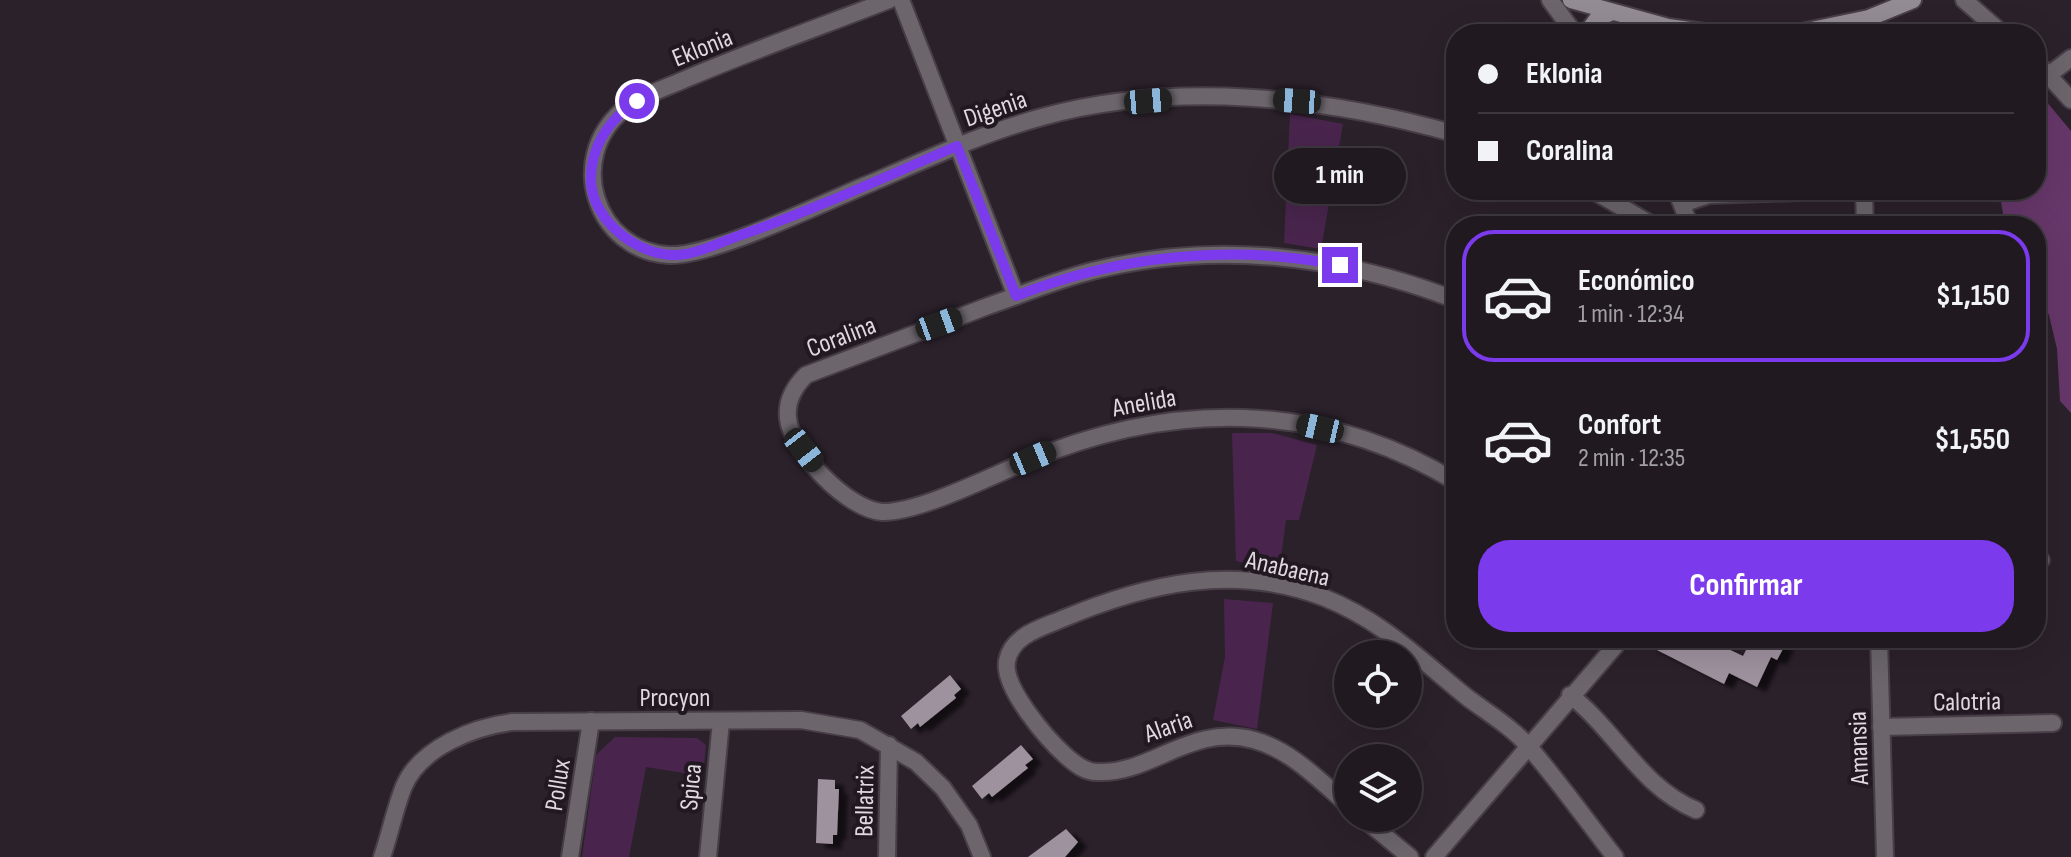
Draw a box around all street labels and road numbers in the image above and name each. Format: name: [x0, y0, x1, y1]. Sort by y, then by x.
street label: Eklonia: [668, 22, 737, 74]
street label: Digenia: [960, 84, 1031, 135]
street label: Coralina: [803, 310, 881, 365]
street label: Anelida: [1109, 383, 1179, 424]
street label: Anabaena: [1242, 545, 1333, 594]
street label: Procyon: [640, 683, 710, 714]
street label: Calotria: [1933, 686, 2001, 719]
street label: Alaria: [1140, 705, 1197, 750]
street label: Amansia: [1843, 711, 1876, 786]
street label: Pollux: [539, 757, 578, 813]
street label: Spica: [674, 762, 709, 812]
street label: Bellatrix: [849, 765, 882, 837]

